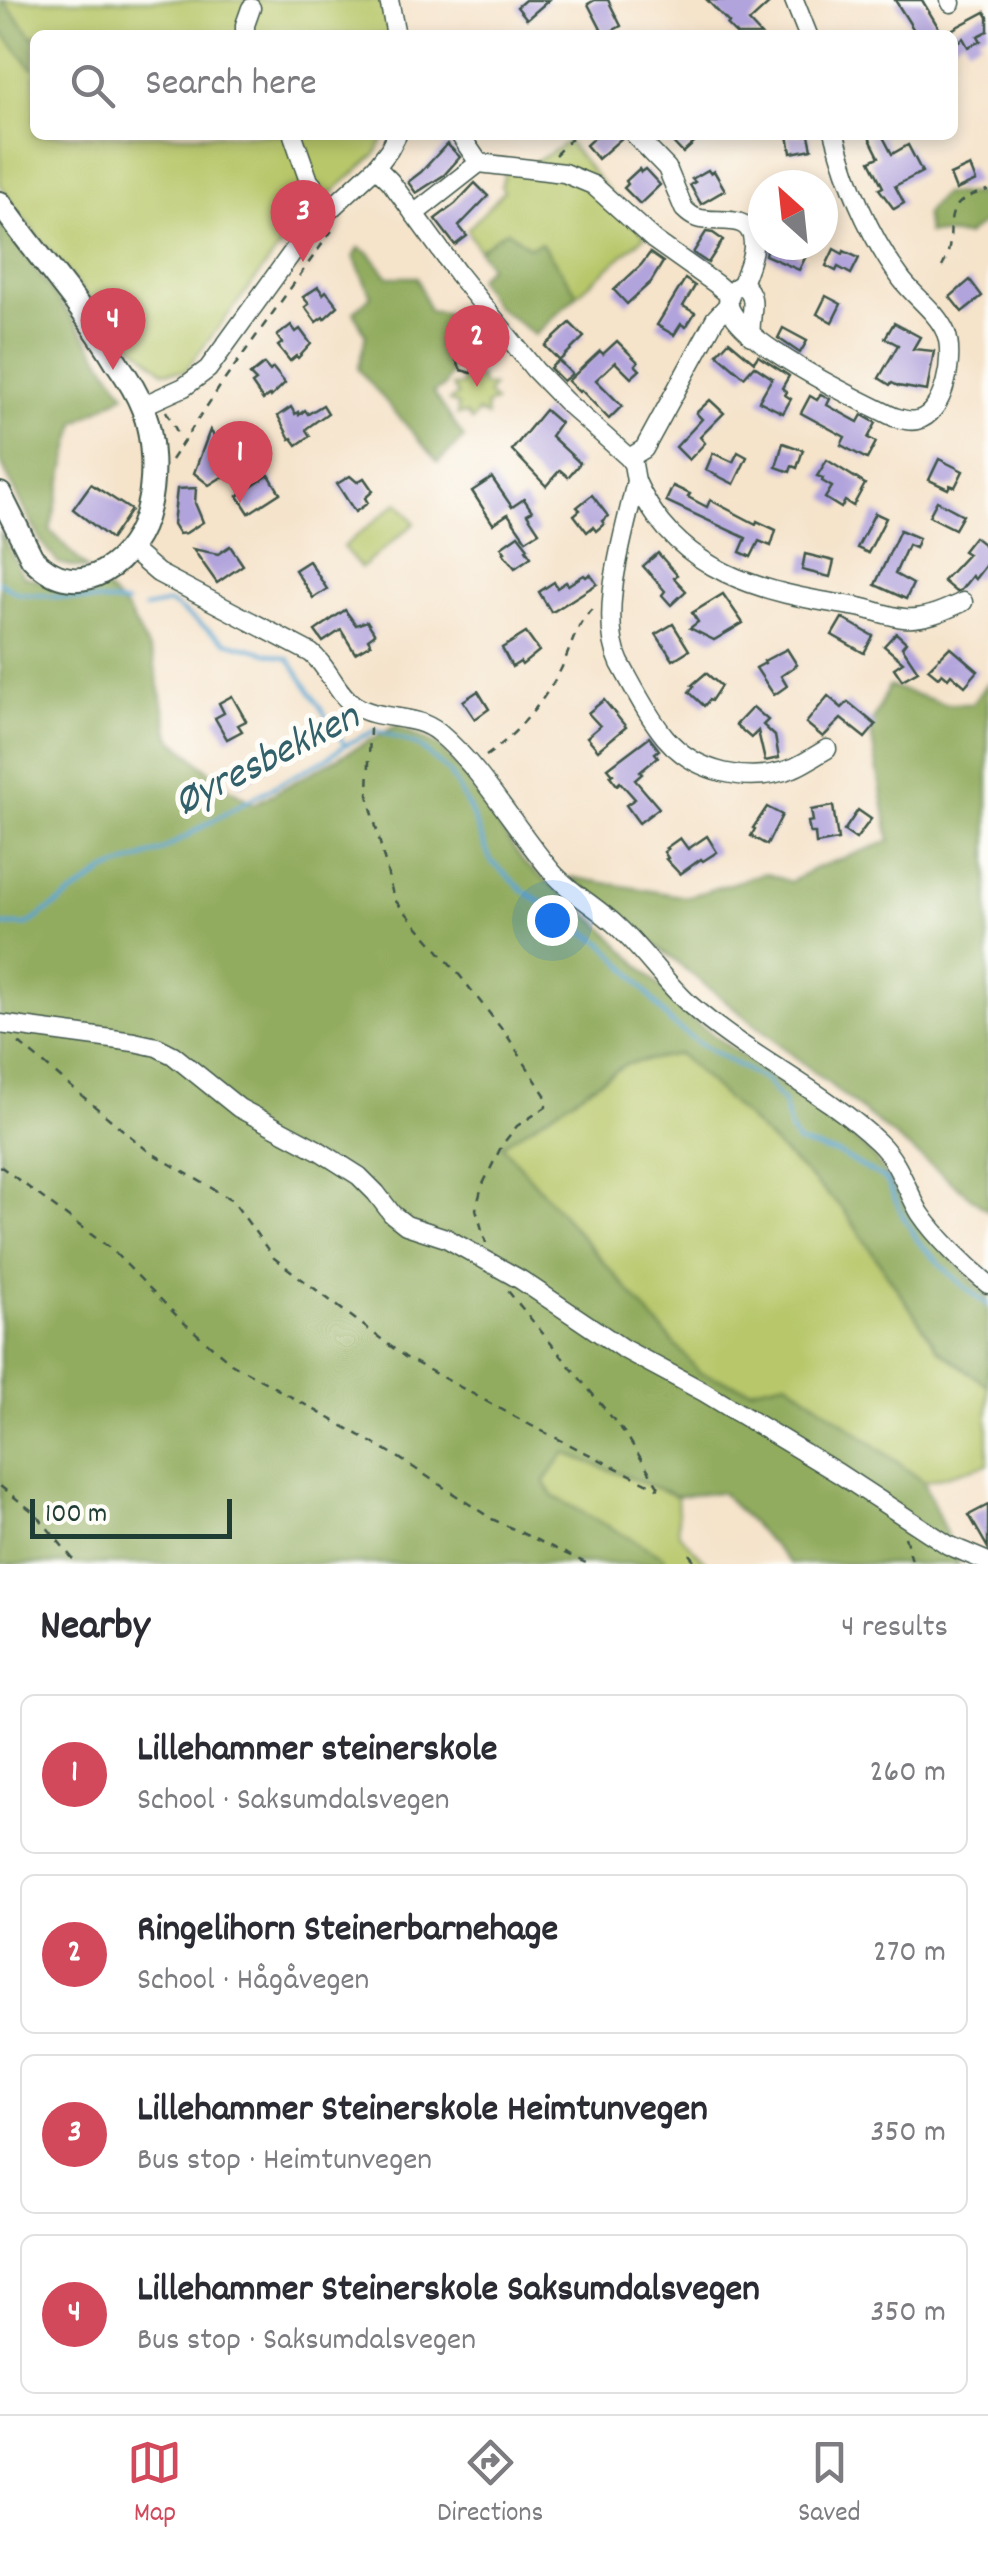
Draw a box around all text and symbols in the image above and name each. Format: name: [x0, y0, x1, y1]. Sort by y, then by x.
search box: [30, 30, 958, 140]
icon: search: [65, 58, 120, 113]
text: Search here: [145, 58, 317, 113]
north arrow: [748, 170, 838, 260]
pin: 3: [270, 180, 336, 262]
pin: 4: [80, 288, 146, 370]
pin: 2: [444, 304, 510, 387]
pin: 1: [208, 420, 272, 503]
water label: Øyresbekken: [165, 689, 372, 834]
your location: [527, 895, 578, 946]
scale bar: [30, 1494, 232, 1538]
text: 100 m: [45, 1496, 107, 1536]
text: Nearby: [40, 1599, 150, 1659]
text: 4 results: [841, 1606, 948, 1652]
text: Lillehammer steinerskole: [137, 1724, 498, 1779]
text: 1: [71, 1751, 78, 1797]
text: 260 m: [870, 1751, 946, 1797]
text: School · Saksumdalsvegen: [137, 1779, 450, 1825]
text: Ringelihorn Steinerbarnehage: [137, 1904, 558, 1959]
text: 2: [68, 1931, 81, 1977]
text: 270 m: [873, 1931, 946, 1977]
text: School · Hågåvegen: [137, 1959, 369, 2005]
text: Lillehammer Steinerskole Heimtunvegen: [137, 2084, 708, 2139]
text: 3: [67, 2111, 82, 2157]
text: 350 m: [870, 2111, 946, 2157]
text: Bus stop · Heimtunvegen: [137, 2139, 432, 2185]
text: Lillehammer Steinerskole Saksumdalsvegen: [137, 2264, 760, 2319]
text: 4: [68, 2291, 81, 2337]
text: 350 m: [870, 2291, 946, 2337]
text: Bus stop · Saksumdalsvegen: [137, 2319, 476, 2365]
tab: Map: [127, 2435, 182, 2535]
tab: Directions: [437, 2435, 543, 2535]
tab: Saved: [798, 2435, 861, 2535]

